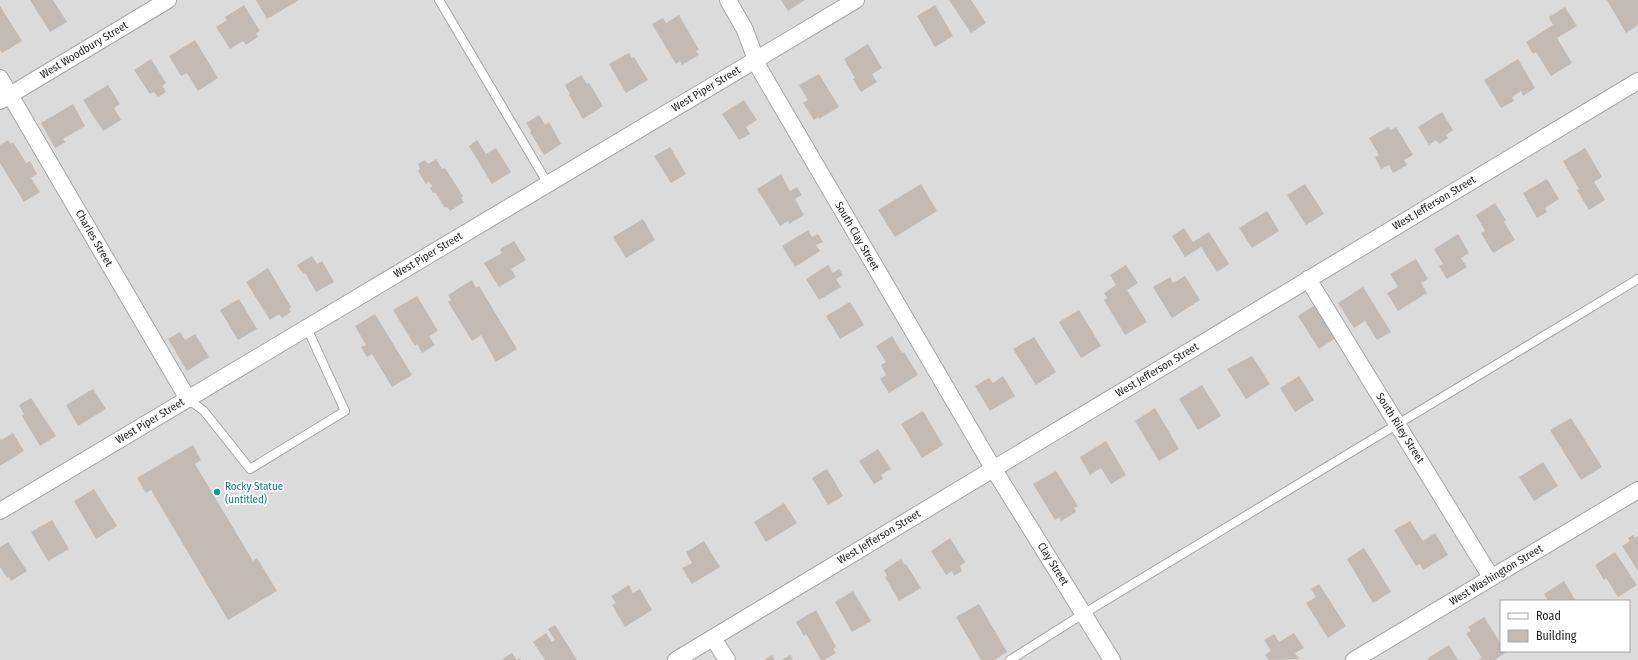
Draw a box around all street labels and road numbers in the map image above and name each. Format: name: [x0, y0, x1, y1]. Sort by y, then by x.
street label: West Woodbury Street: [38, 18, 131, 81]
street label: West Piper Street: [669, 63, 743, 115]
street label: West Jefferson Street: [1390, 173, 1478, 233]
street label: South Clay Street: [832, 199, 882, 273]
street label: Charles Street: [73, 207, 116, 269]
street label: West Piper Street: [391, 229, 465, 281]
street label: West Jefferson Street: [1113, 340, 1201, 400]
street label: South Riley Street: [1373, 390, 1427, 466]
street label: West Piper Street: [113, 395, 187, 447]
street label: West Jefferson Street: [835, 507, 923, 567]
street label: Clay Street: [1035, 540, 1071, 588]
street label: West Washington Street: [1447, 542, 1545, 608]

